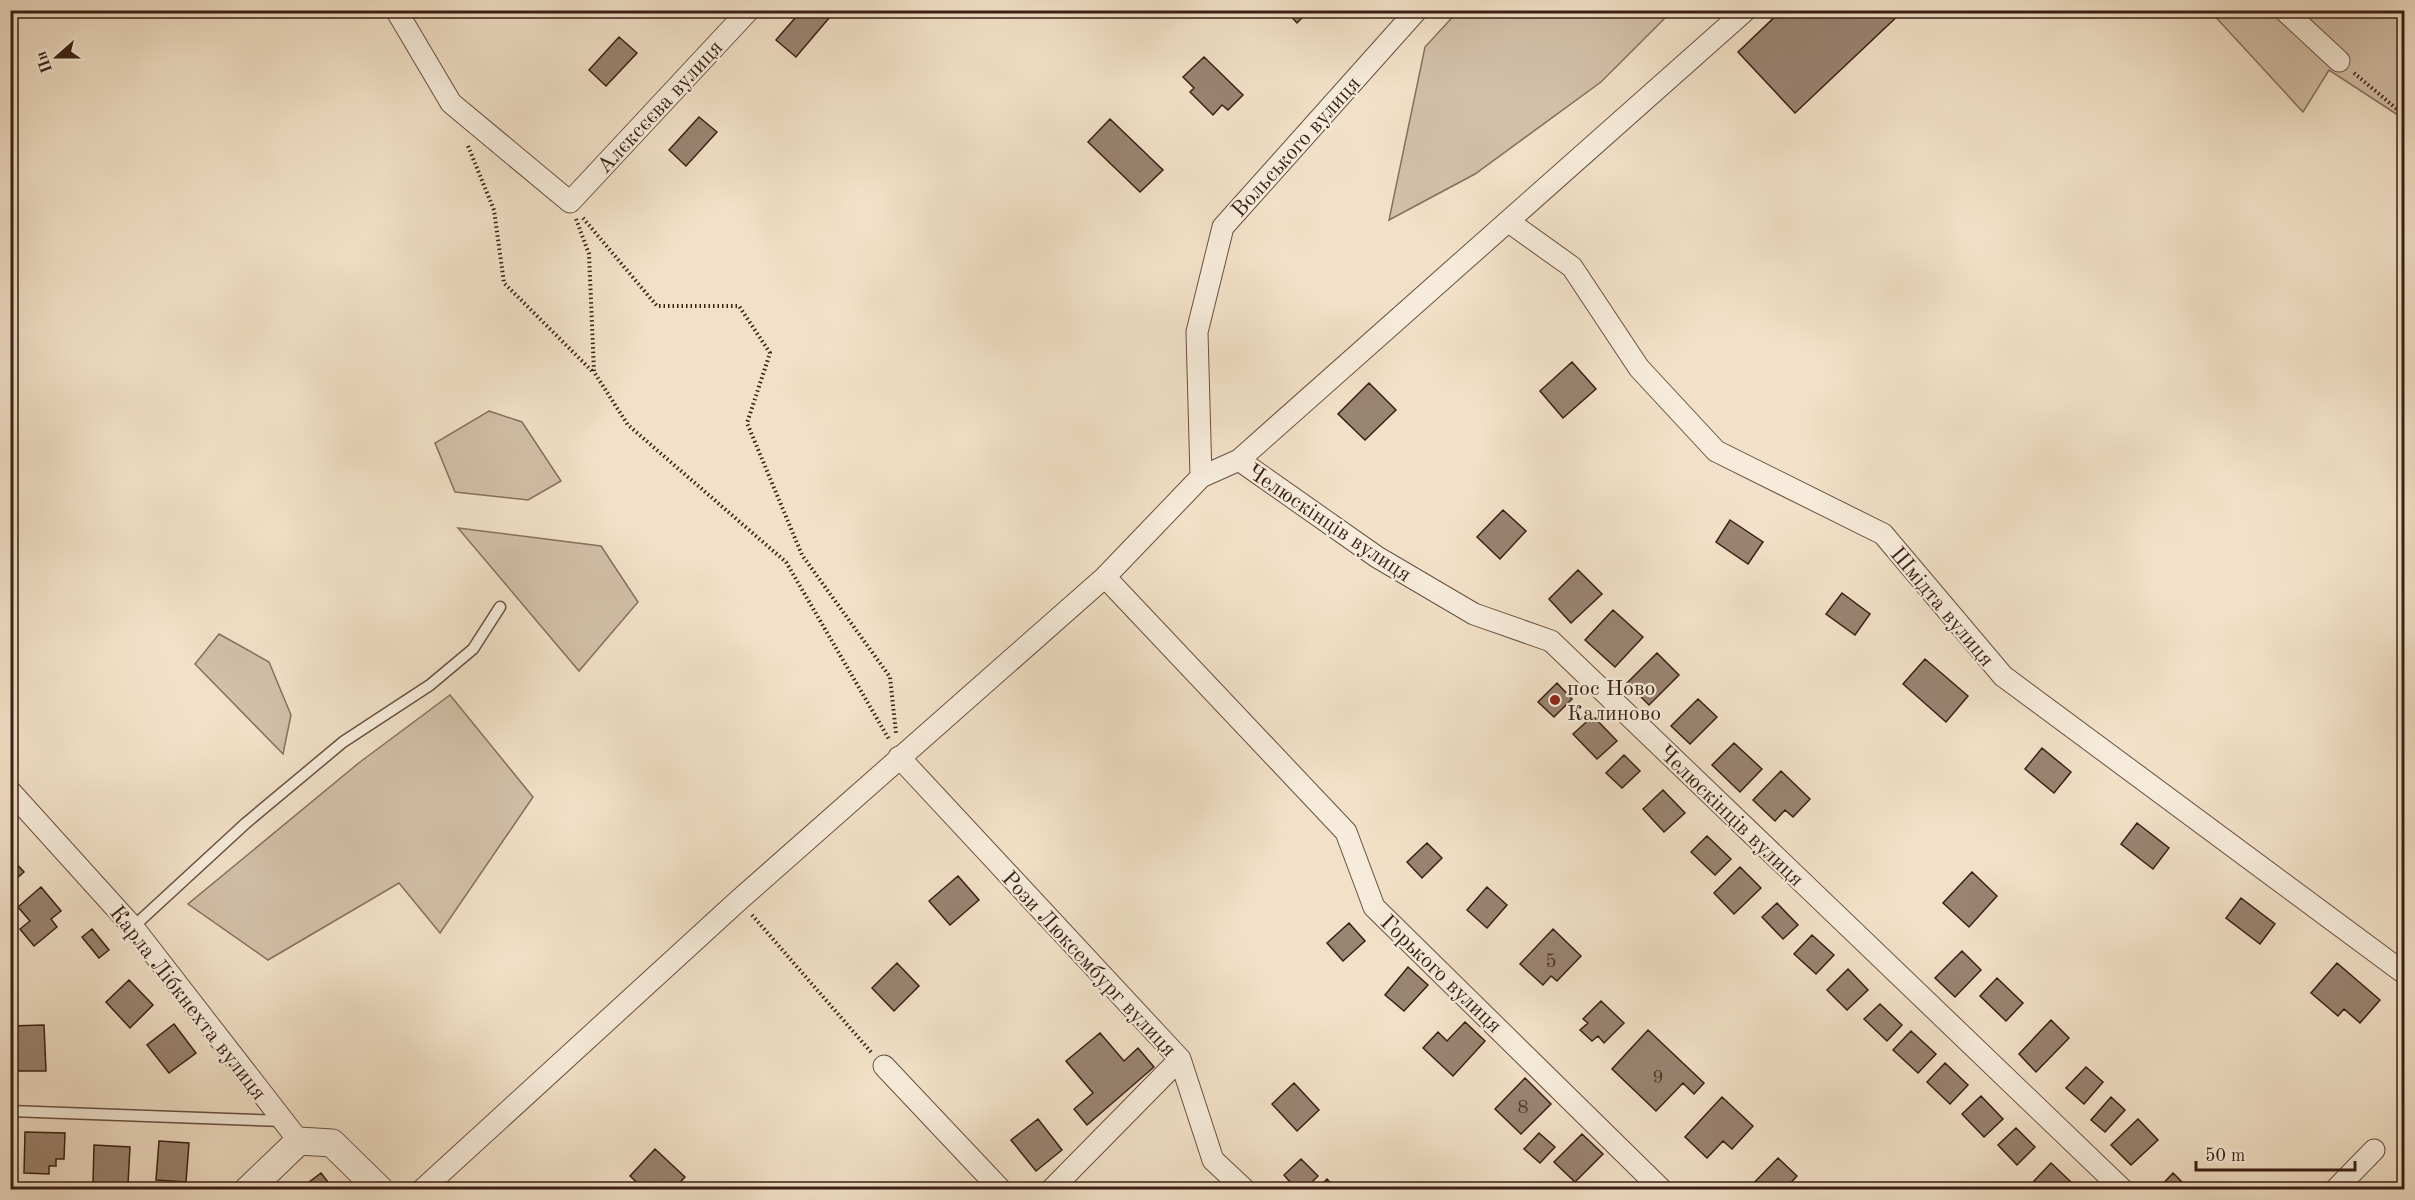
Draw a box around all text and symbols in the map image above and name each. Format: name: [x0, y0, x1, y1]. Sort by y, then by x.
north arrow: [27, 27, 87, 87]
street label: Алєксєєва вулиця: [593, 37, 728, 178]
text: Пн: [33, 48, 56, 75]
street label: Вольського вулиця: [1228, 73, 1365, 222]
street label: Челюскінців вулиця: [1243, 461, 1415, 587]
street label: Шмідта вулиця: [1885, 543, 1998, 671]
place label: пос Ново Калиново: [1567, 678, 1661, 725]
marker: пос Ново Калиново: [1548, 693, 1562, 707]
street label: Челюскінців вулиця: [1654, 742, 1808, 891]
street label: Рози Люксембург вулиця: [997, 867, 1180, 1061]
street label: Карла Лібкнехта вулиця: [105, 902, 270, 1105]
street label: Горького вулиця: [1376, 911, 1505, 1038]
house number: 5: [1545, 952, 1557, 972]
house number: 9: [1652, 1068, 1664, 1088]
house number: 8: [1517, 1098, 1529, 1118]
scale bar: [2196, 1134, 2355, 1172]
text: 50 m: [2205, 1147, 2245, 1165]

